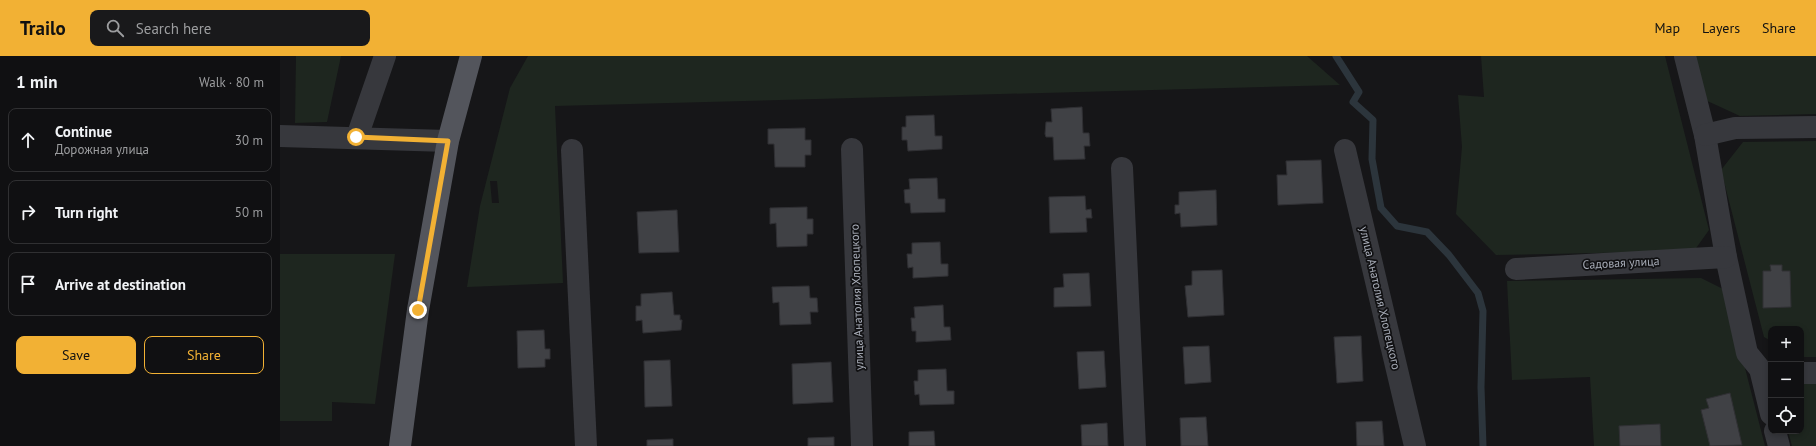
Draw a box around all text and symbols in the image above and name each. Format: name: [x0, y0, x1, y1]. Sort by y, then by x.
search box: [90, 10, 370, 46]
text: Trailo: [20, 16, 66, 40]
icon: search: [104, 17, 126, 39]
text: Search here: [136, 19, 211, 38]
text: Map: [1654, 19, 1680, 37]
text: Layers: [1702, 19, 1740, 37]
text: Share: [1762, 19, 1796, 37]
text: 1 min: [16, 71, 57, 93]
text: Walk · 80 m: [199, 74, 264, 91]
text: Continue: [55, 122, 112, 141]
route start: [347, 128, 365, 146]
icon: ahead: [17, 129, 39, 151]
text: 30 m: [235, 132, 263, 149]
text: Дорожная улица: [55, 141, 149, 158]
icon: right: [17, 201, 39, 223]
text: Turn right: [55, 203, 118, 222]
text: 50 m: [235, 204, 263, 221]
street label: улица Анатолия Хлопецкого: [846, 224, 867, 370]
street label: улица Анатолия Хлопецкого: [1357, 225, 1404, 371]
street label: Садовая улица: [1582, 253, 1660, 272]
icon: arrive: [17, 273, 39, 295]
text: Arrive at destination: [55, 275, 186, 294]
route end: [409, 301, 427, 319]
map controls: [1768, 326, 1804, 434]
button: +: [1768, 326, 1804, 362]
button: Save: [16, 336, 136, 374]
button: Share: [144, 336, 264, 374]
button: −: [1768, 362, 1804, 398]
button: locate: [1768, 398, 1804, 434]

